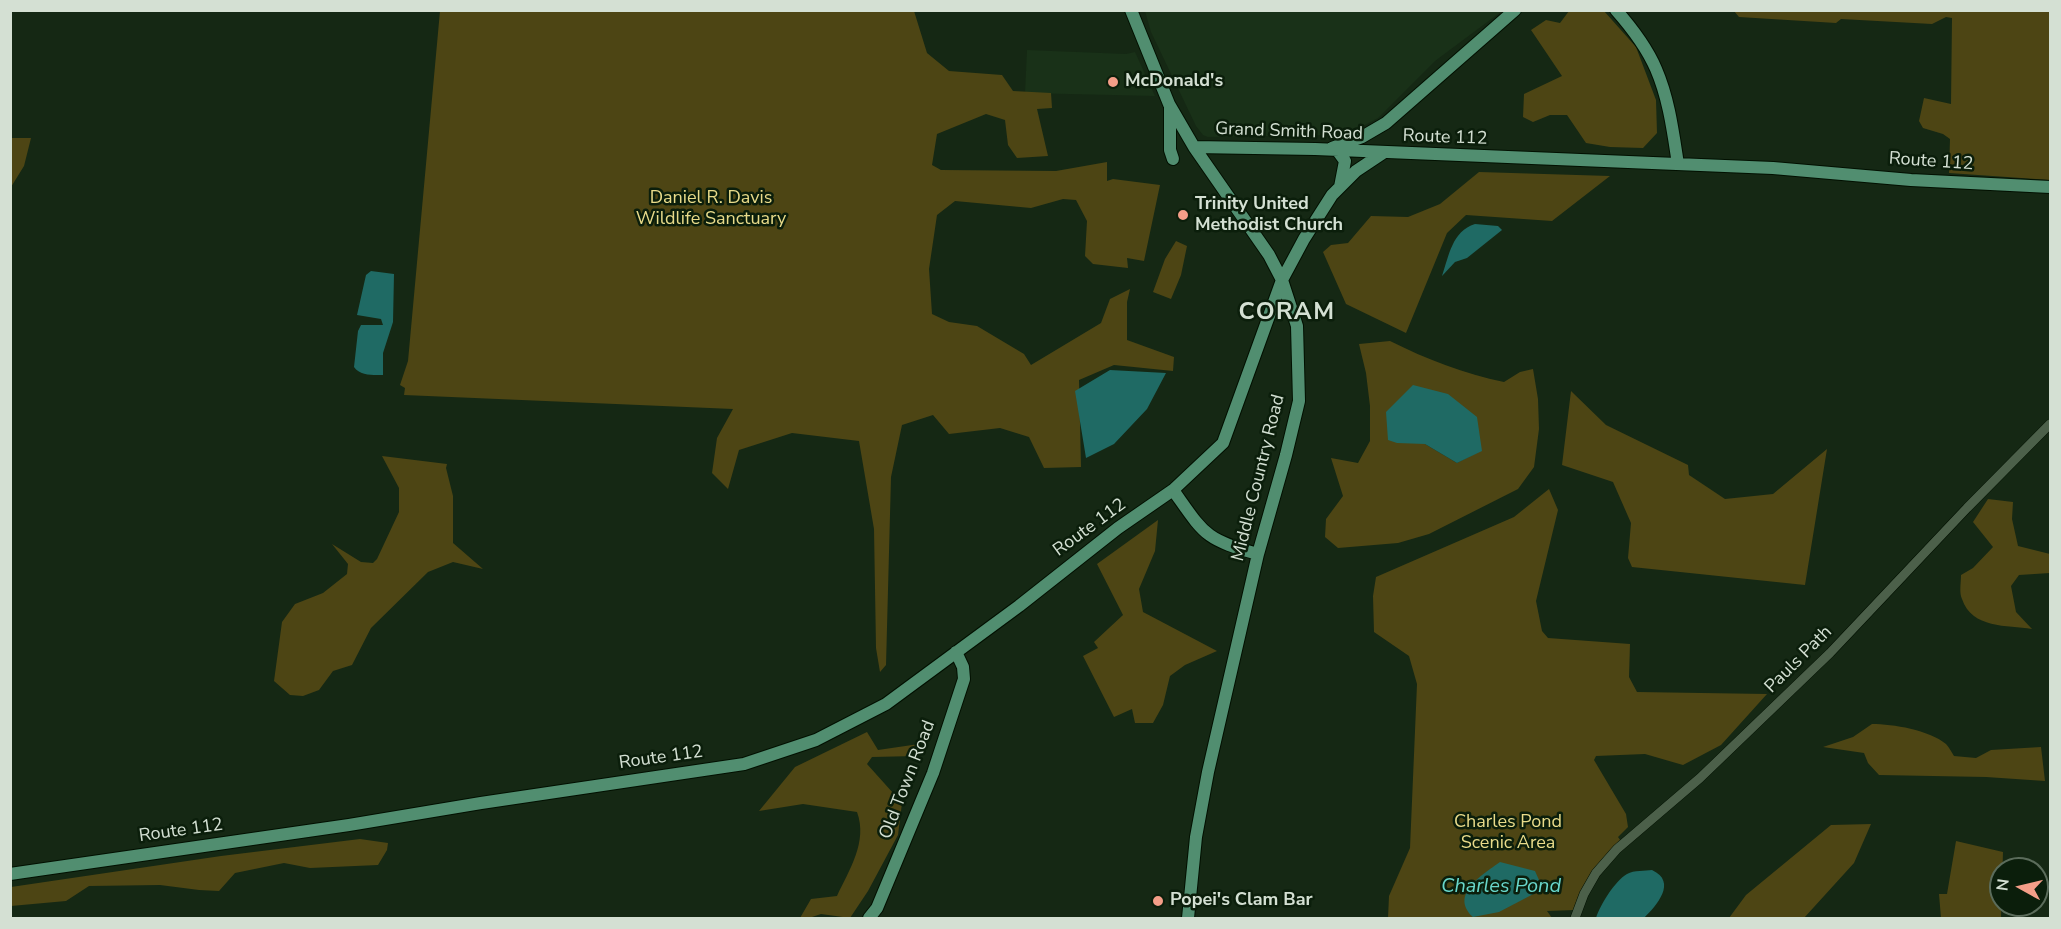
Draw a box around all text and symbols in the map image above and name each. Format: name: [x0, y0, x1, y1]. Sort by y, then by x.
place label: McDonald's: [1125, 71, 1223, 93]
marker: McDonald's: [1106, 75, 1120, 89]
street label: Grand Smith Road: [1215, 119, 1363, 145]
street label: Route 112: [1402, 126, 1488, 150]
street label: Route 112: [1888, 148, 1974, 176]
park label: Daniel R. Davis Wildlife Sanctuary: [636, 188, 786, 230]
place label: Trinity United Methodist Church: [1195, 194, 1343, 236]
marker: Trinity United Methodist Church: [1176, 208, 1190, 222]
district label: CORAM: [1239, 299, 1335, 327]
street label: Middle Country Road: [1228, 393, 1290, 563]
street label: Route 112: [1049, 494, 1131, 562]
street label: Pauls Path: [1761, 622, 1837, 698]
street label: Old Town Road: [875, 718, 941, 842]
street label: Route 112: [618, 741, 704, 775]
park label: Charles Pond Scenic Area: [1454, 812, 1562, 854]
street label: Route 112: [138, 814, 224, 848]
north arrow: [1989, 857, 2049, 917]
water label: Charles Pond: [1441, 875, 1561, 899]
text: N: [1991, 877, 2015, 892]
place label: Popei's Clam Bar: [1170, 890, 1313, 912]
marker: Popei's Clam Bar: [1151, 894, 1165, 908]

